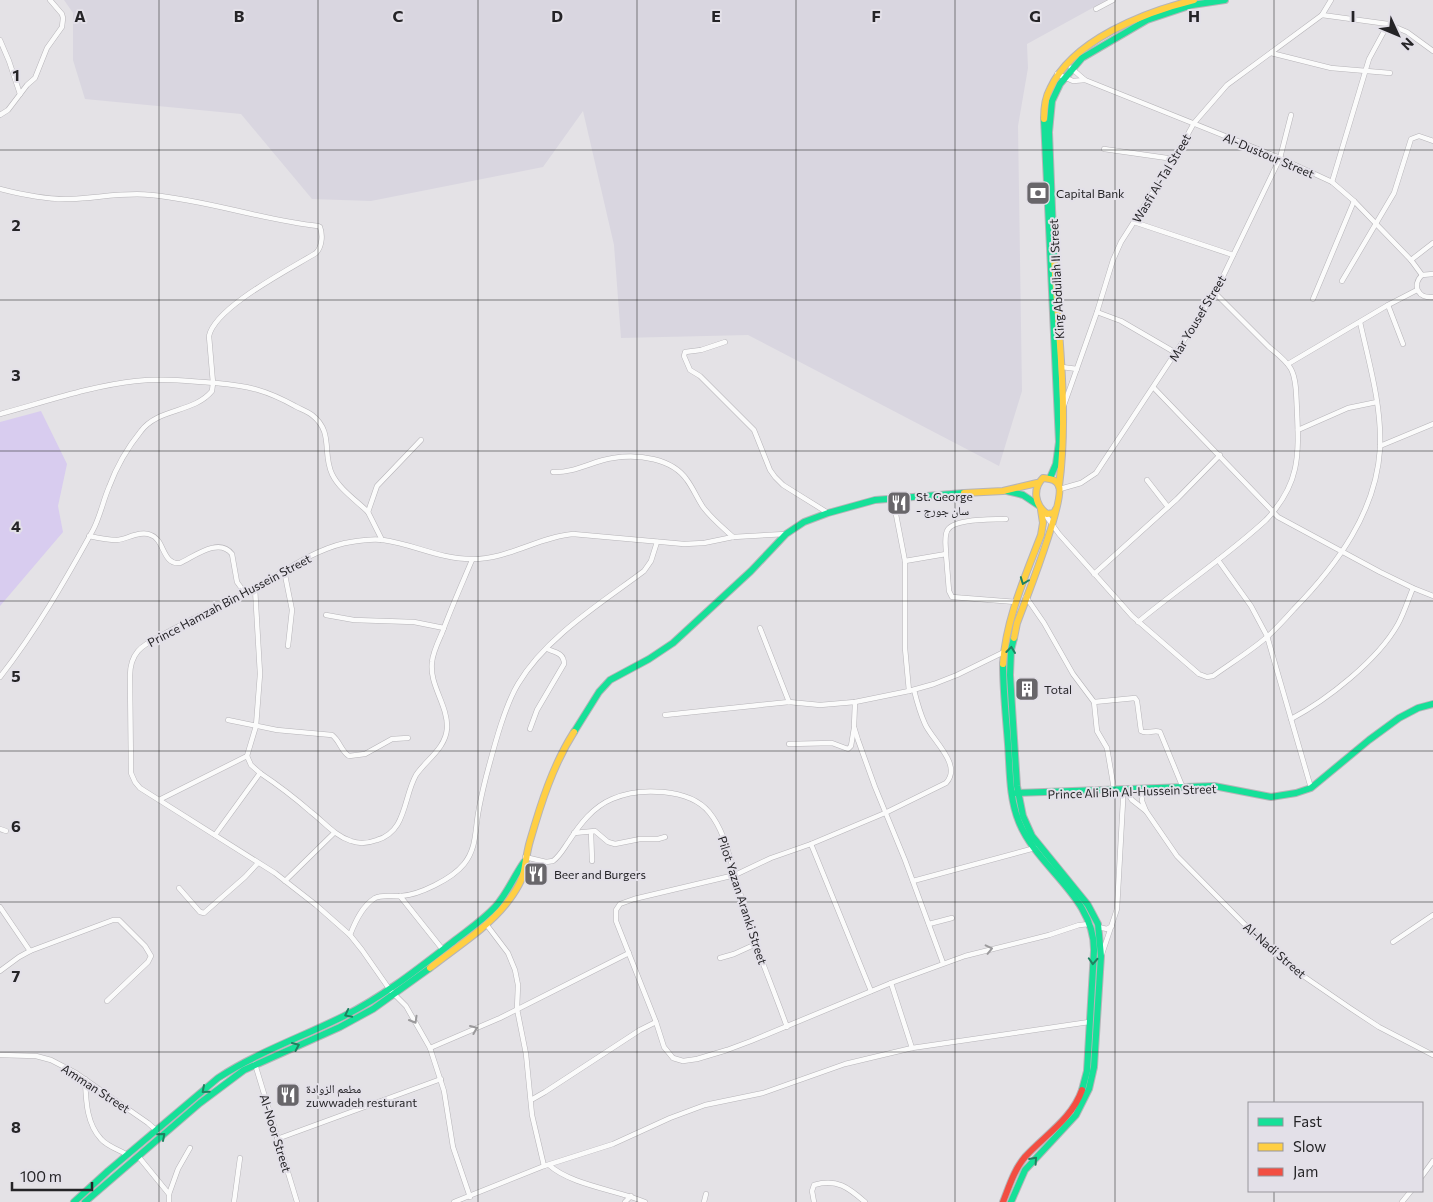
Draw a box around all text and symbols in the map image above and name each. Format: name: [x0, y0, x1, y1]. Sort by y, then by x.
text: A: [74, 6, 86, 25]
text: B: [234, 6, 245, 25]
text: C: [393, 6, 404, 25]
text: D: [551, 6, 563, 25]
text: E: [711, 6, 721, 25]
text: F: [871, 6, 881, 25]
text: G: [1029, 6, 1041, 25]
text: H: [1188, 6, 1200, 25]
text: I: [1350, 6, 1356, 25]
north arrow: [1373, 10, 1423, 60]
text: N: [1398, 35, 1417, 54]
text: 1: [12, 65, 20, 84]
street label: Al-Dustour Street: [1222, 130, 1316, 180]
street label: Wasfi Al-Tal Street: [1129, 131, 1193, 225]
bank icon: Capital Bank: [1025, 180, 1051, 206]
place label: Capital Bank: [1056, 186, 1125, 200]
text: 2: [11, 215, 21, 234]
street label: King Abdullah II Street: [1046, 218, 1066, 339]
street label: Mar Yousef Street: [1166, 272, 1228, 364]
text: 3: [11, 365, 21, 384]
place label: St. George - سان جورج: [916, 489, 973, 518]
restaurant icon: St. George - سان جورج: [886, 490, 912, 516]
text: 4: [11, 516, 21, 535]
street label: Prince Hamzah Bin Hussein Street: [145, 551, 313, 649]
one-way arrow: [1020, 576, 1030, 584]
one-way arrow: [1006, 646, 1016, 655]
text: 5: [11, 666, 21, 685]
building icon: Total: [1014, 676, 1040, 702]
place label: Total: [1044, 682, 1072, 696]
street label: Prince Ali Bin Al-Hussein Street: [1047, 781, 1217, 801]
text: 6: [11, 816, 21, 835]
street label: Pilot Yazan Aranki Street: [716, 834, 770, 966]
restaurant icon: Beer and Burgers: [523, 861, 549, 887]
place label: Beer and Burgers: [554, 867, 646, 881]
street label: Al-Nadi Street: [1241, 919, 1309, 981]
one-way arrow: [985, 944, 994, 955]
one-way arrow: [1087, 957, 1098, 965]
text: 7: [12, 966, 21, 985]
one-way arrow: [344, 1008, 353, 1018]
one-way arrow: [408, 1015, 418, 1024]
one-way arrow: [469, 1025, 478, 1036]
one-way arrow: [291, 1042, 300, 1052]
street label: Amman Street: [59, 1061, 133, 1115]
place label: مطعم الزوادة zuwwadeh resturant: [306, 1081, 417, 1109]
restaurant icon: مطعم الزوادة zuwwadeh resturant: [275, 1082, 301, 1108]
one-way arrow: [201, 1084, 210, 1093]
street label: Al-Noor Street: [257, 1092, 295, 1174]
legend: [1248, 1102, 1423, 1192]
text: Fast: [1293, 1112, 1322, 1130]
text: 8: [11, 1117, 21, 1136]
one-way arrow: [156, 1133, 165, 1142]
text: Slow: [1293, 1137, 1326, 1155]
one-way arrow: [1028, 1156, 1037, 1165]
scale bar: [12, 1160, 92, 1192]
text: Jam: [1293, 1162, 1318, 1180]
text: 100 m: [20, 1167, 62, 1185]

